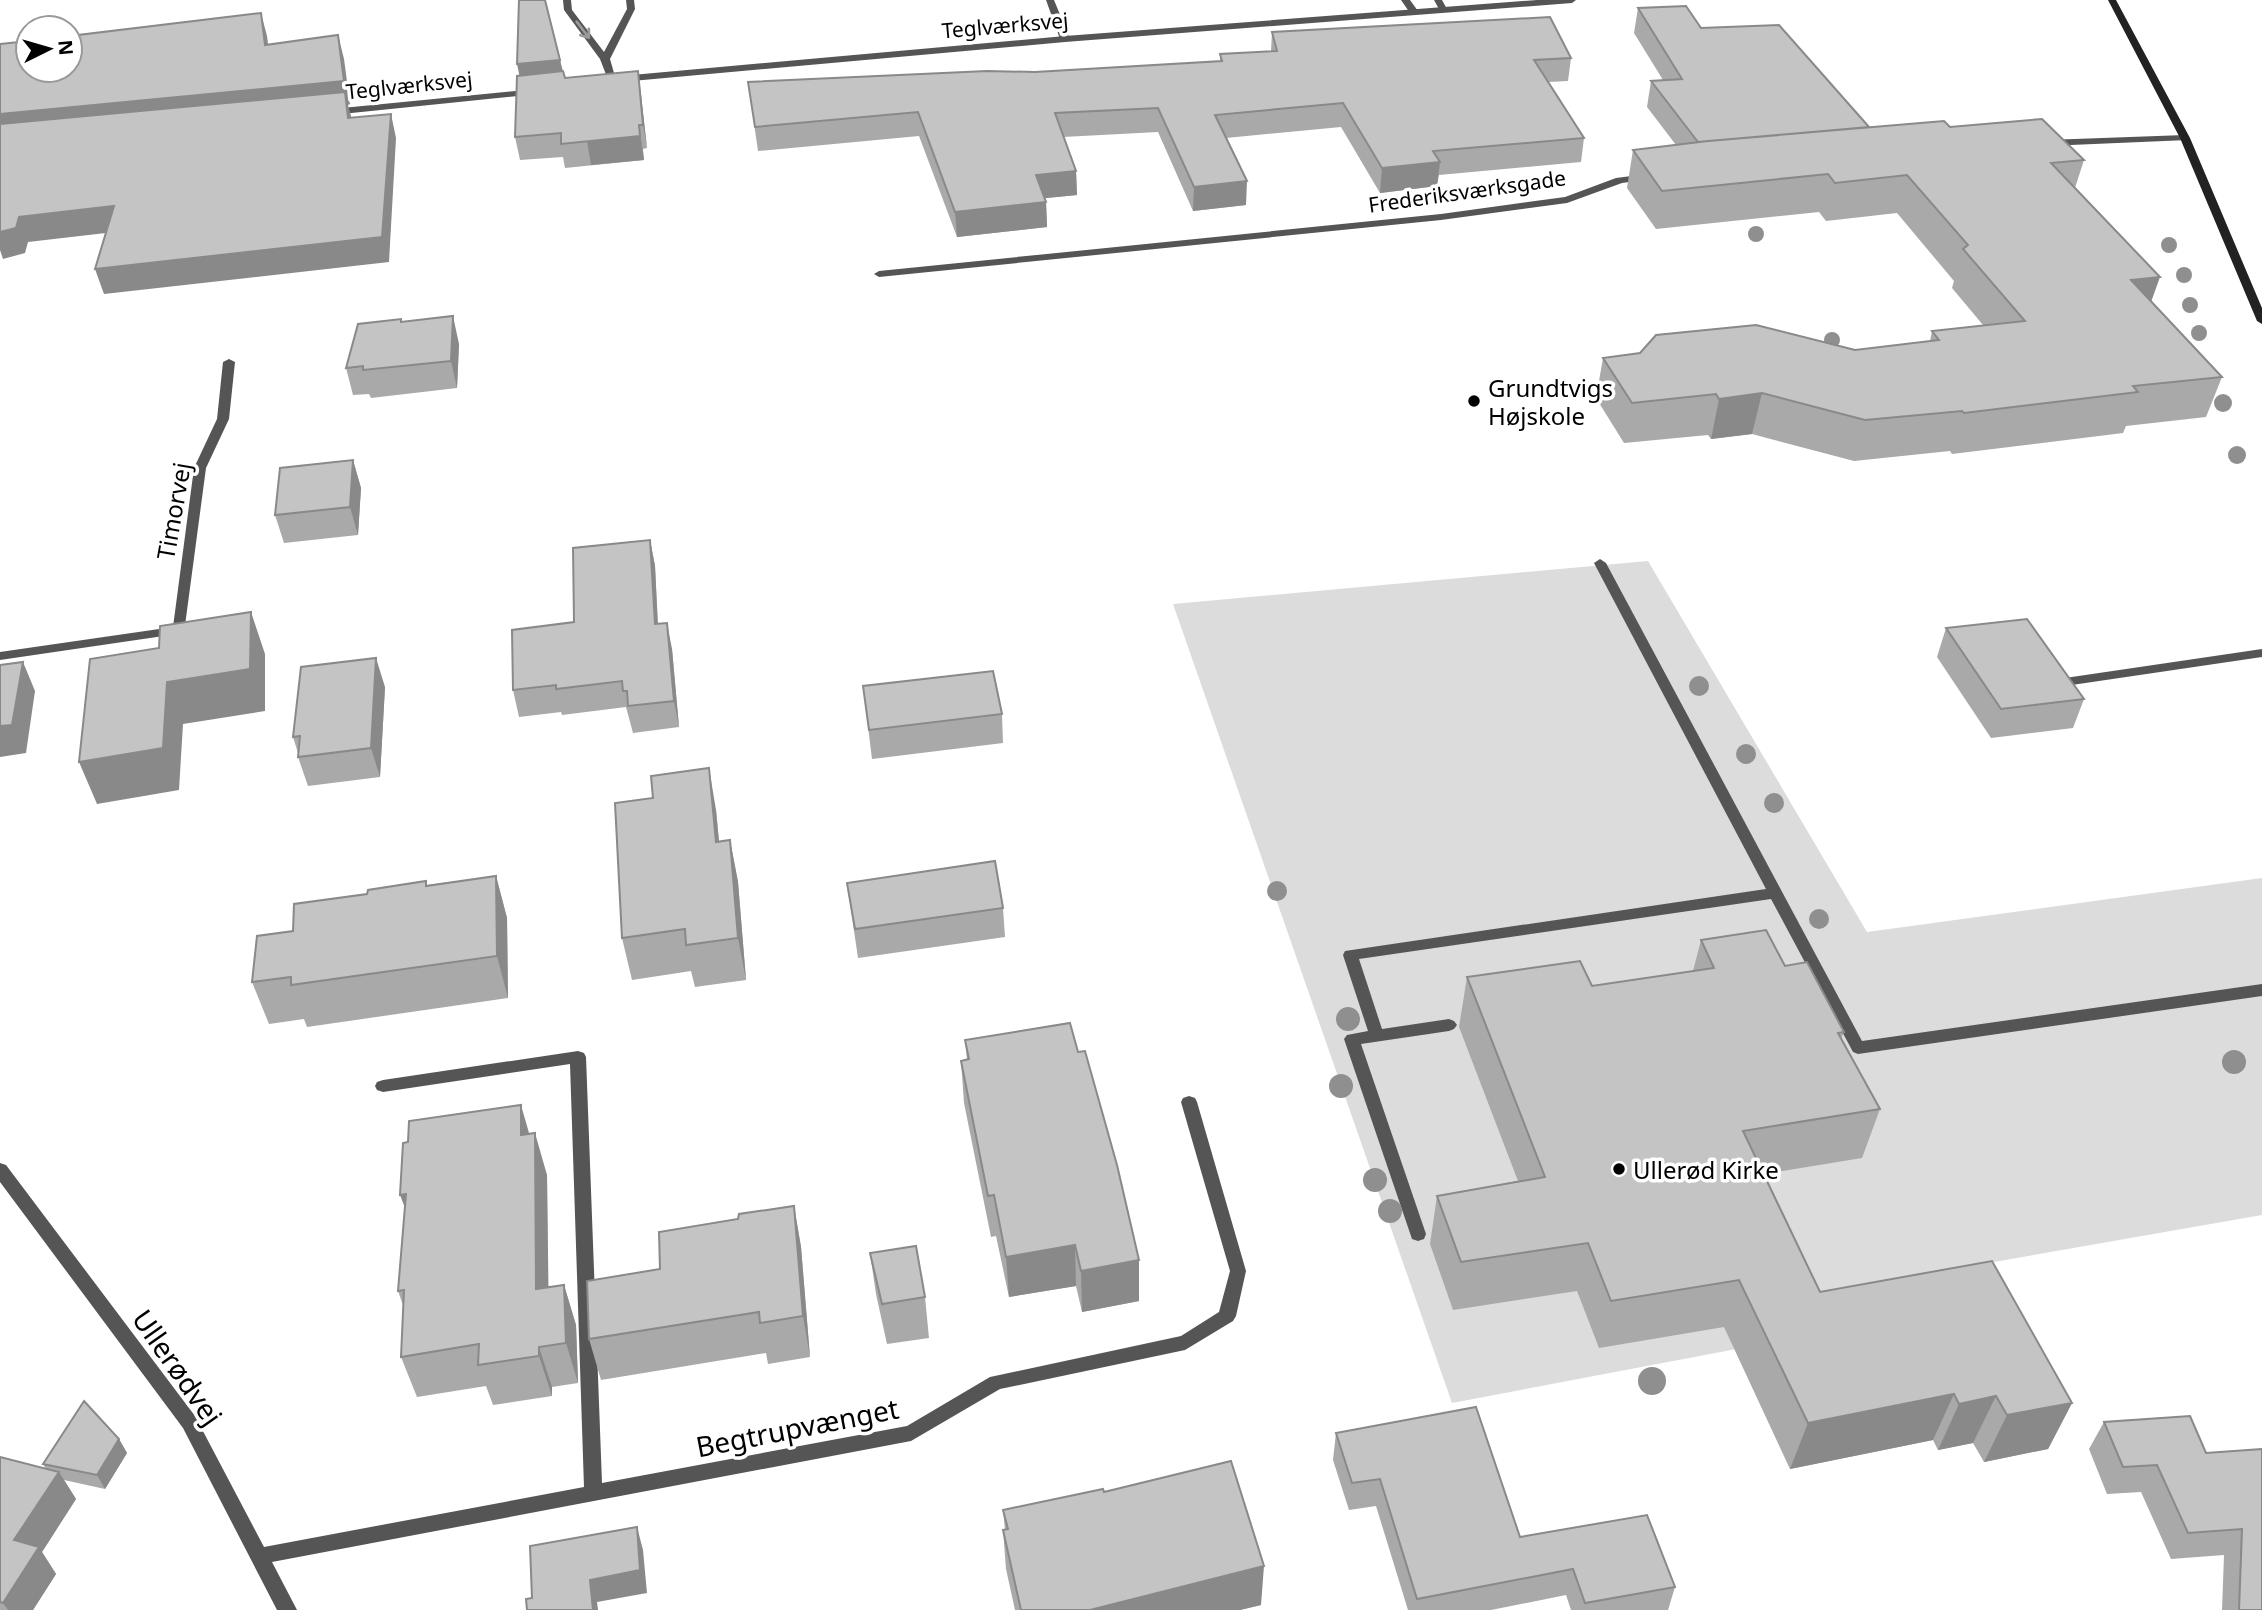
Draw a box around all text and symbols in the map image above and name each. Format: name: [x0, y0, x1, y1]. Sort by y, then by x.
street label: Teglværksvej: [940, 6, 1070, 44]
north arrow: [14, 14, 84, 84]
one-way arrow: [576, 21, 591, 39]
text: N: [52, 39, 80, 56]
street label: Teglværksvej: [344, 64, 474, 106]
street label: Frederiksværksgade: [1366, 163, 1568, 219]
place label: Grundtvigs Højskole: [1488, 371, 1613, 432]
marker: Grundtvigs Højskole: [1466, 393, 1482, 409]
street label: Timorvej: [148, 460, 198, 562]
place label: Ullerød Kirke: [1633, 1153, 1779, 1186]
marker: Ullerød Kirke: [1611, 1161, 1627, 1177]
street label: Ullerødvej: [124, 1302, 232, 1432]
street label: Begtrupvænget: [692, 1389, 902, 1465]

